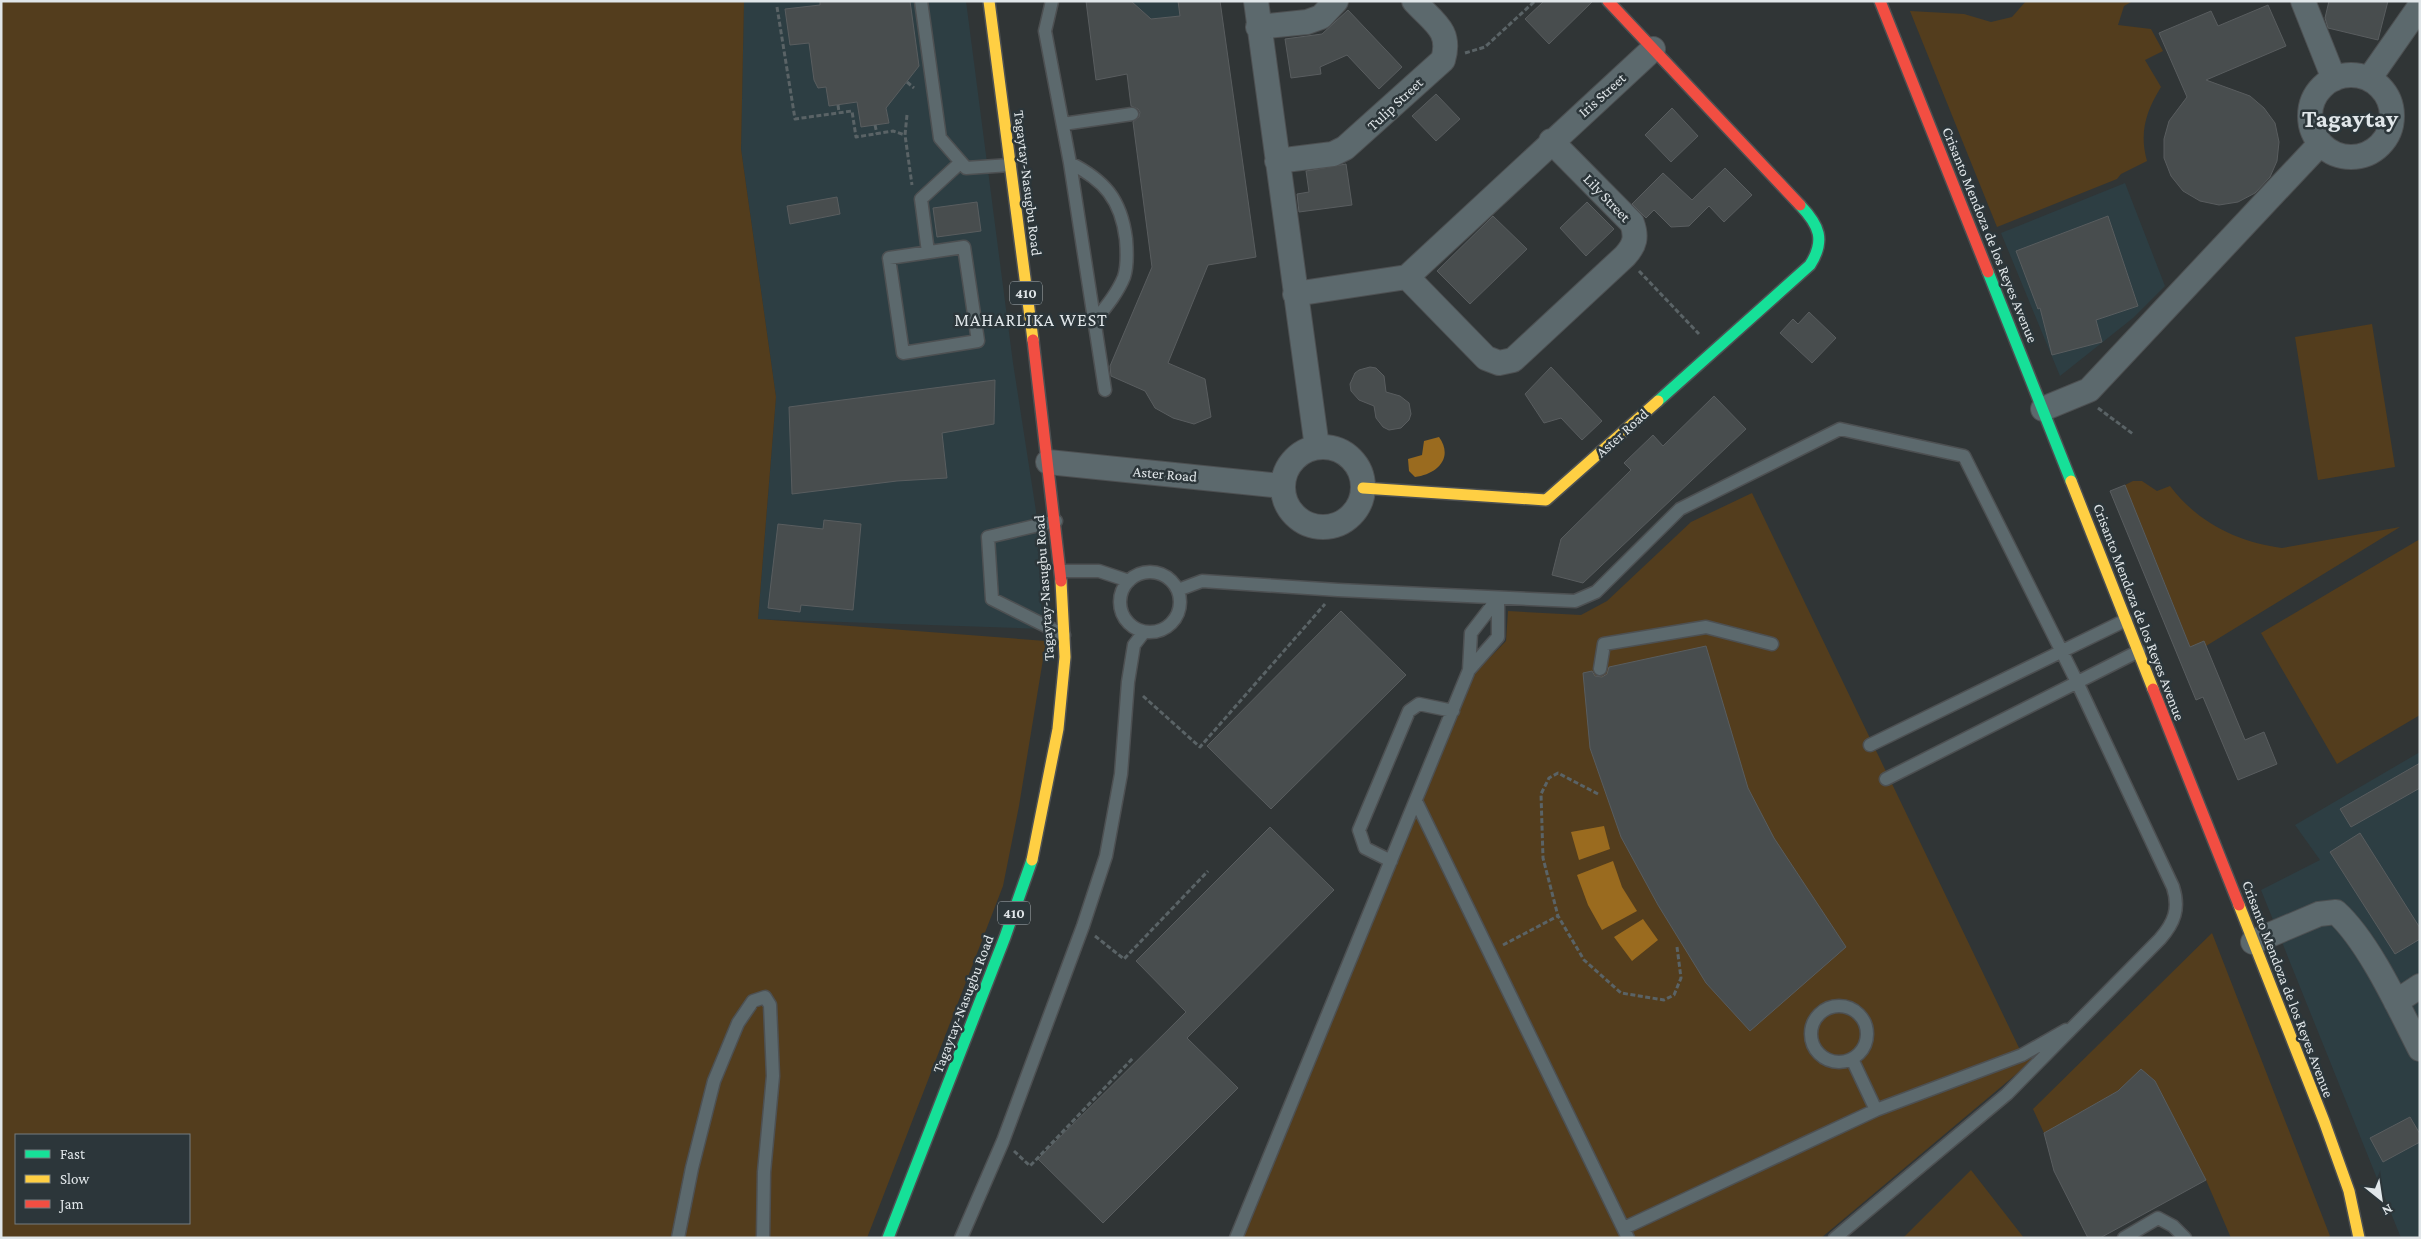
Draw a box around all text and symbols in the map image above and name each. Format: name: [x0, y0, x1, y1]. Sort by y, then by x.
street label: Iris Street: [1575, 69, 1630, 120]
street label: Tulip Street: [1364, 74, 1427, 134]
district label: Tagaytay: [2302, 105, 2399, 132]
street label: Tagaytay-Nasugbu Road: [1010, 109, 1045, 257]
street label: Crisanto Mendoza de los Reyes Avenue: [1938, 125, 2041, 346]
street label: Lily Street: [1580, 171, 1634, 227]
road number: 410: [1010, 282, 1042, 304]
district label: MAHARLIKA WEST: [954, 310, 1108, 330]
street label: Aster Road: [1593, 405, 1651, 461]
street label: Aster Road: [1132, 463, 1198, 485]
street label: Crisanto Mendoza de los Reyes Avenue: [2089, 501, 2188, 723]
street label: Tagaytay-Nasugbu Road: [1031, 514, 1058, 662]
street label: Crisanto Mendoza de los Reyes Avenue: [2238, 878, 2337, 1100]
road number: 410: [998, 901, 1030, 924]
street label: Tagaytay-Nasugbu Road: [929, 933, 998, 1076]
legend: [15, 1134, 190, 1224]
text: Fast: [60, 1146, 86, 1162]
text: Slow: [60, 1171, 90, 1187]
north arrow: [2356, 1174, 2406, 1224]
text: Jam: [58, 1196, 83, 1213]
text: N: [2379, 1201, 2396, 1220]

